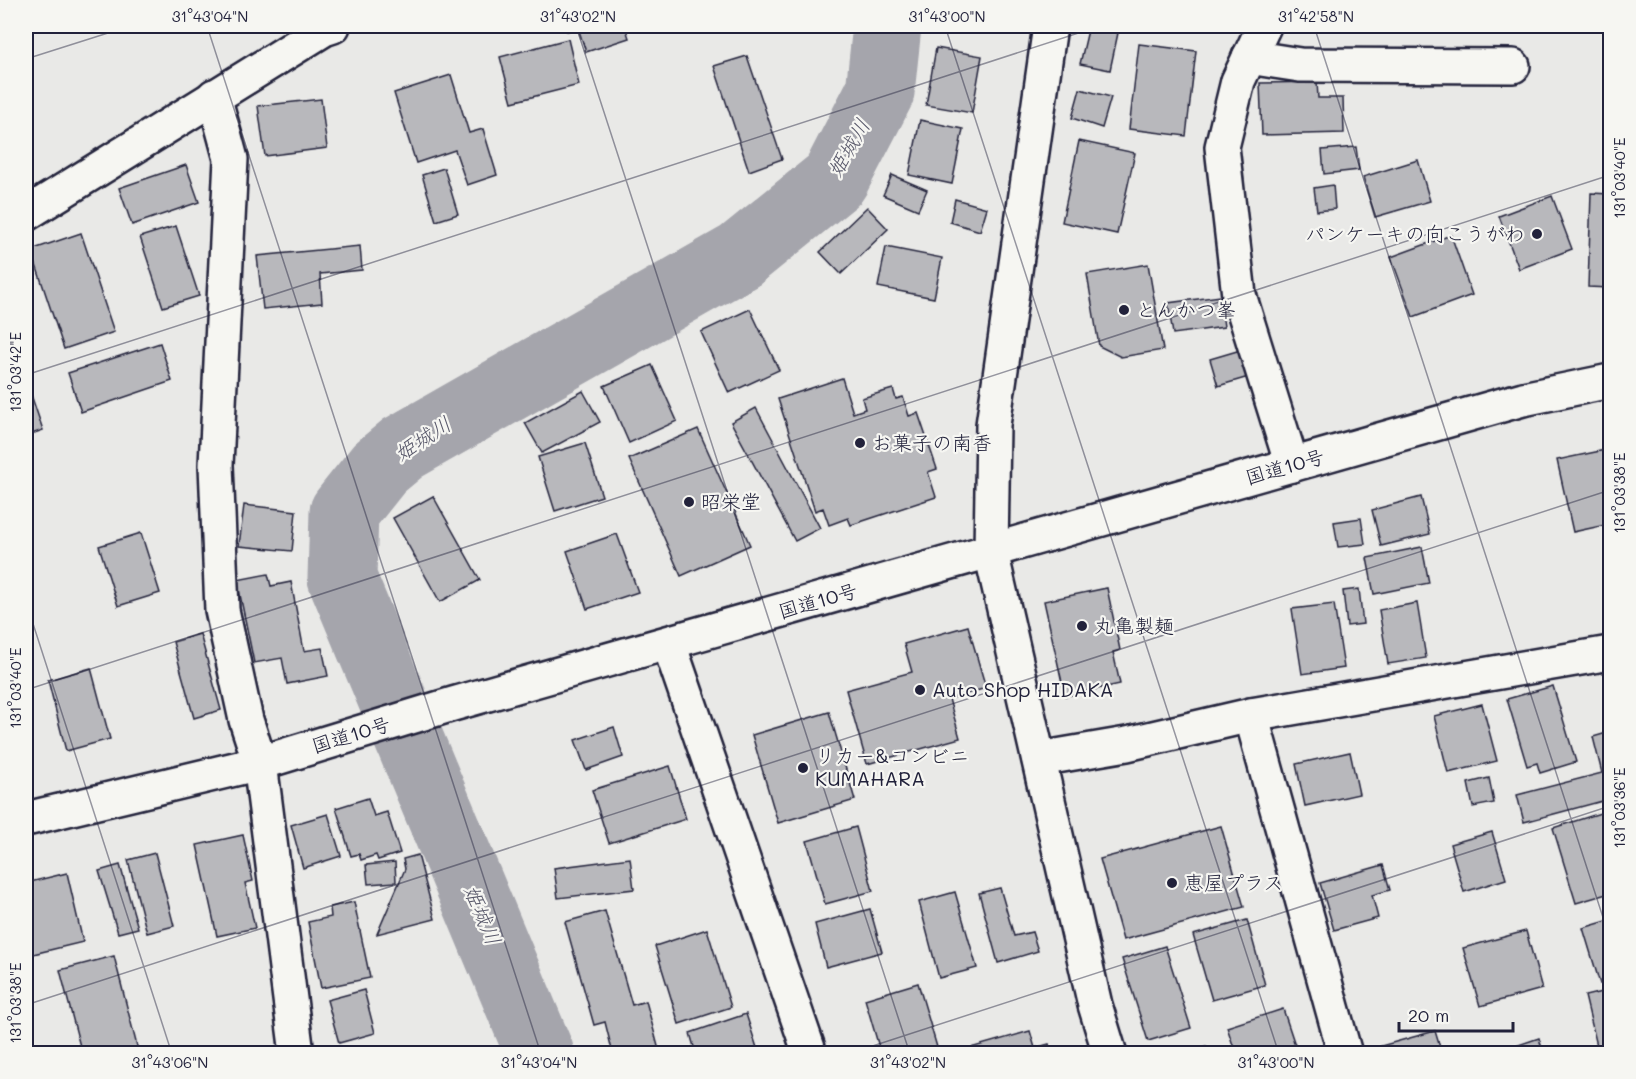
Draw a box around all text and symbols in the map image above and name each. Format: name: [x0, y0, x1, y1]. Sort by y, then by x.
text: 31°43'04"N: [172, 6, 248, 26]
text: 31°43'02"N: [540, 6, 616, 26]
text: 31°43'00"N: [908, 6, 986, 26]
text: 31°42'58"N: [1278, 6, 1354, 26]
water label: 姫城川: [820, 113, 875, 181]
text: 131°03'40"E: [1609, 137, 1629, 219]
place label: パンケーキの向こうがわ: [1305, 220, 1525, 246]
marker: パンケーキの向こうがわ: [1530, 227, 1544, 241]
place label: とんかつ峯: [1136, 296, 1236, 322]
marker: とんかつ峯: [1117, 303, 1131, 317]
text: 131°03'42"E: [5, 331, 25, 412]
water label: 姫城川: [388, 409, 456, 466]
place label: お菓子の南香: [872, 429, 992, 455]
marker: お菓子の南香: [853, 436, 867, 450]
street label: 国道10号: [1242, 442, 1327, 490]
text: 131°03'38"E: [1609, 452, 1629, 534]
place label: 昭栄堂: [701, 488, 761, 514]
marker: 昭栄堂: [682, 495, 696, 509]
street label: 国道10号: [775, 576, 860, 624]
place label: 丸亀製麺: [1094, 612, 1174, 638]
marker: 丸亀製麺: [1075, 619, 1089, 633]
text: 131°03'40"E: [5, 647, 25, 729]
place label: Auto Shop HIDAKA: [932, 676, 1114, 702]
marker: Auto Shop HIDAKA: [913, 683, 927, 697]
street label: 国道10号: [308, 710, 393, 758]
place label: リカー&コンビニ KUMAHARA: [815, 742, 969, 791]
marker: リカー&コンビニ KUMAHARA: [796, 761, 810, 775]
text: 131°03'36"E: [1609, 767, 1629, 849]
place label: 恵屋プラス: [1184, 869, 1283, 895]
marker: 恵屋プラス: [1165, 876, 1179, 890]
water label: 姫城川: [459, 880, 508, 949]
text: 131°03'38"E: [5, 962, 25, 1044]
scale bar: [1399, 995, 1513, 1033]
text: 20 m: [1408, 1003, 1449, 1027]
text: 31°43'06"N: [132, 1052, 208, 1072]
text: 31°43'04"N: [501, 1052, 577, 1072]
text: 31°43'02"N: [870, 1052, 946, 1072]
text: 31°43'00"N: [1237, 1052, 1315, 1072]

